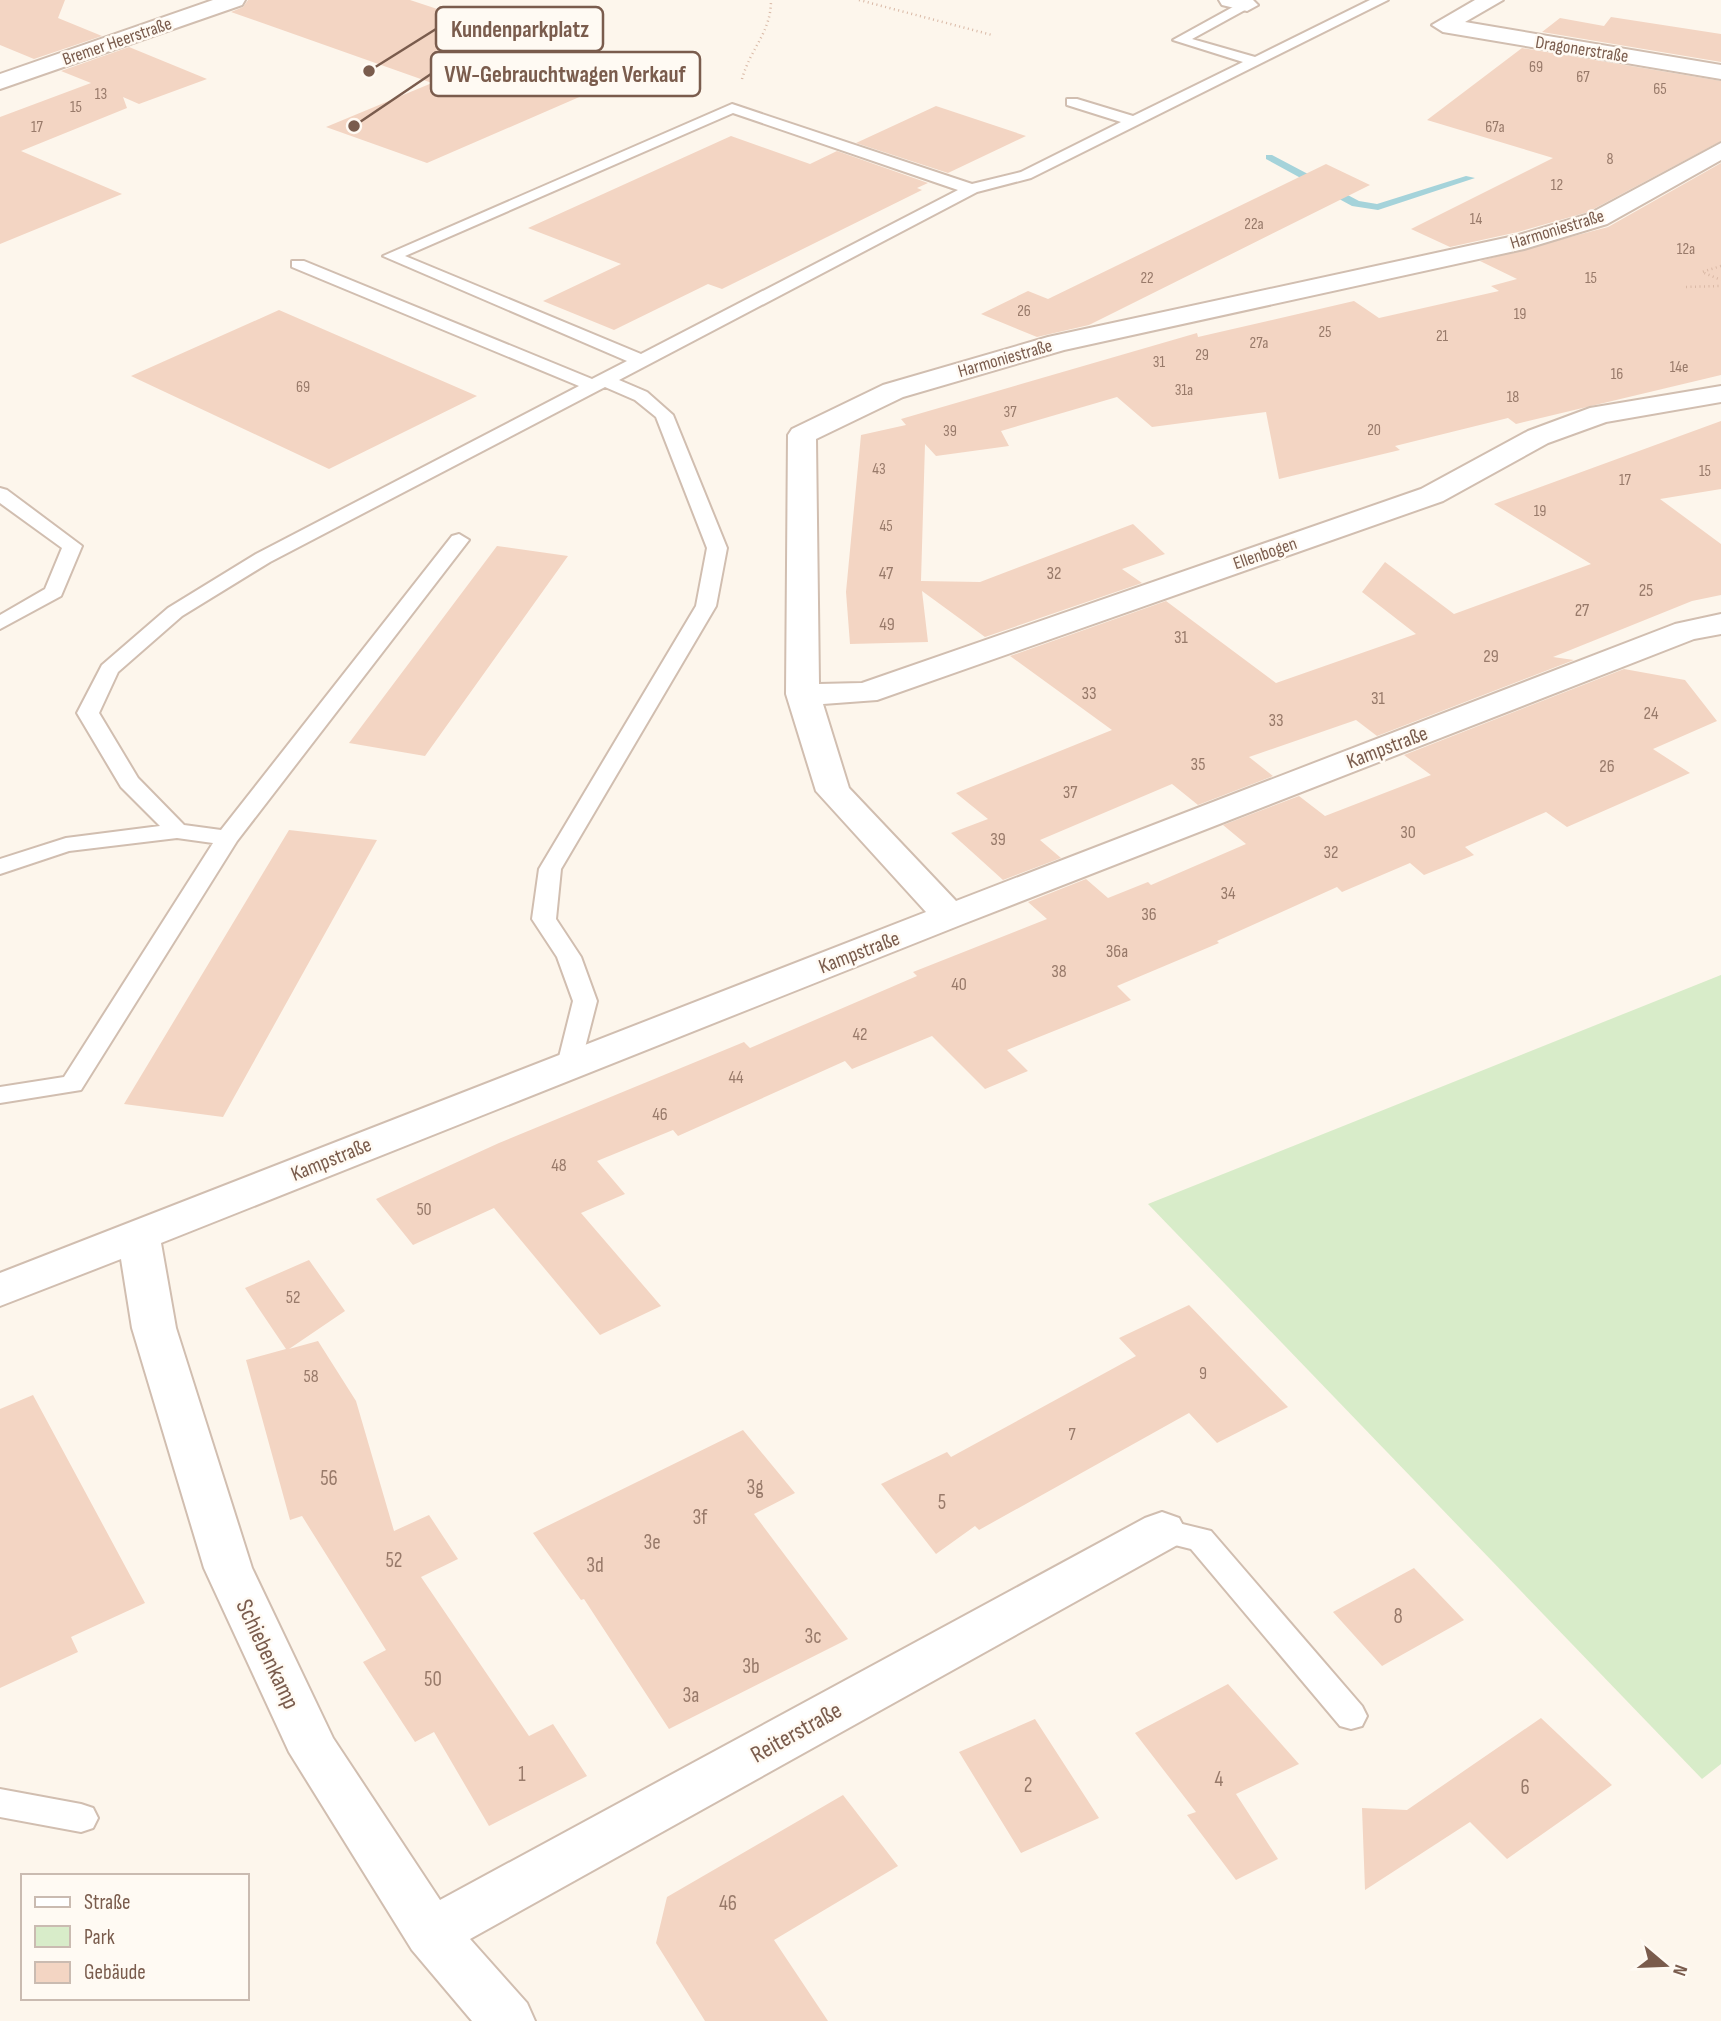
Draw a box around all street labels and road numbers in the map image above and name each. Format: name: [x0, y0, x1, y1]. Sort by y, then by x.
street label: Bremer Heerstraße: [60, 13, 174, 70]
street label: Dragonerstraße: [1534, 32, 1630, 67]
street label: Harmoniestraße: [1508, 205, 1607, 254]
street label: Harmoniestraße: [956, 335, 1055, 382]
street label: Ellenbogen: [1231, 533, 1300, 574]
street label: Kampstraße: [1343, 721, 1431, 774]
street label: Kampstraße: [815, 926, 903, 979]
street label: Kampstraße: [287, 1132, 375, 1187]
street label: Schiebenkamp: [229, 1595, 306, 1714]
street label: Reiterstraße: [746, 1696, 847, 1769]

